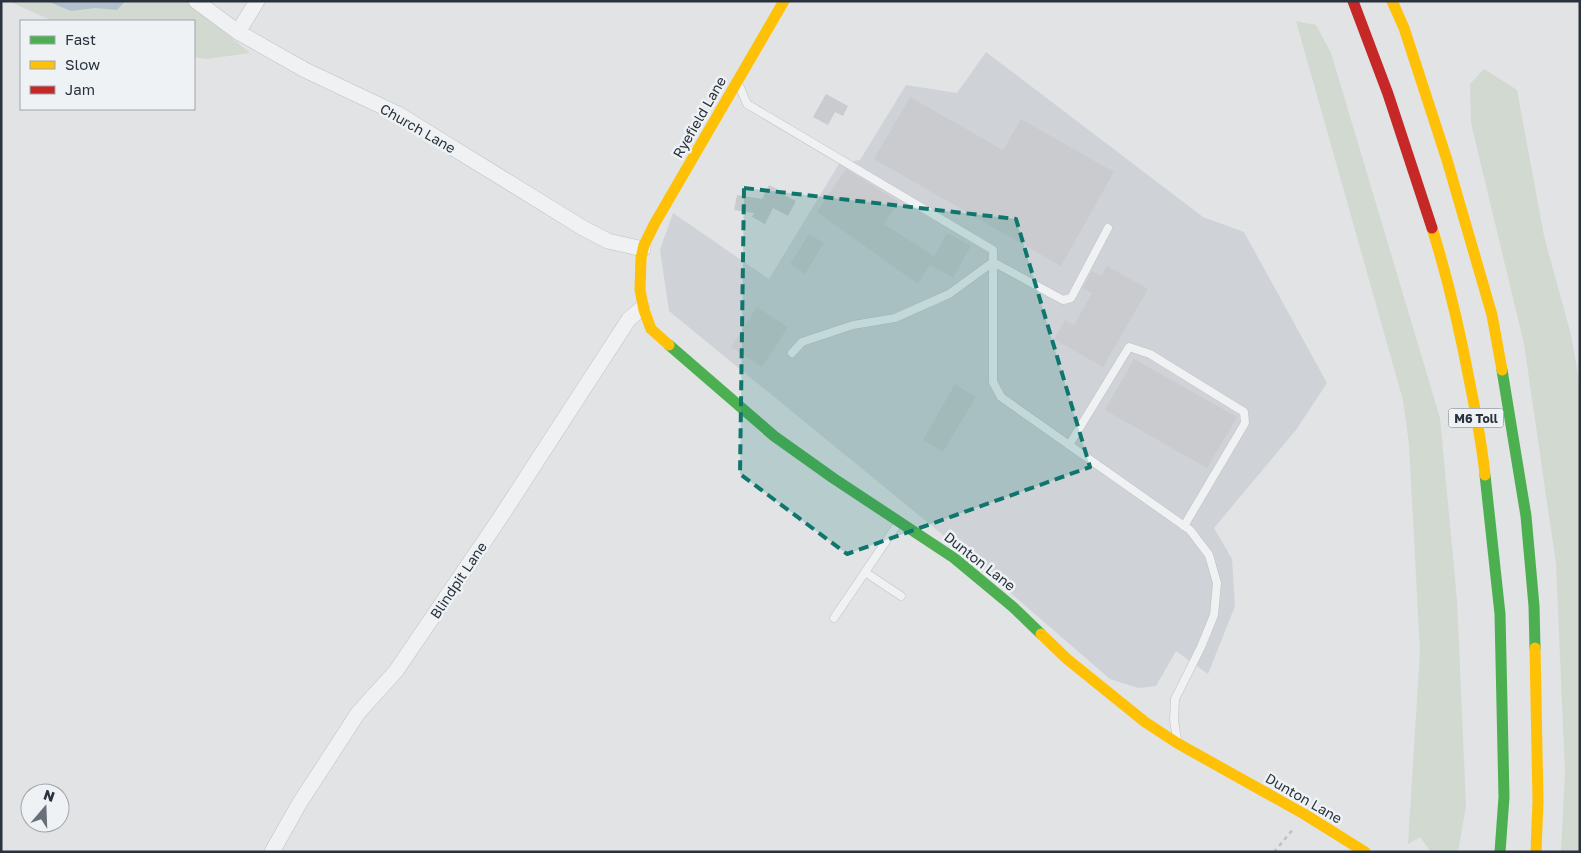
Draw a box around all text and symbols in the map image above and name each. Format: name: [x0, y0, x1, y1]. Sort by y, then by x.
legend: [20, 20, 195, 110]
text: Fast: [65, 30, 96, 48]
text: Slow: [65, 55, 100, 73]
street label: Ryefield Lane: [669, 73, 729, 161]
text: Jam: [65, 80, 95, 98]
street label: Church Lane: [377, 100, 459, 156]
road number: M6 Toll: [1448, 408, 1504, 428]
street label: Dunton Lane: [941, 528, 1019, 594]
street label: Blindpit Lane: [426, 538, 490, 622]
street label: Dunton Lane: [1263, 769, 1345, 827]
north arrow: [20, 783, 70, 833]
text: N: [42, 785, 57, 805]

